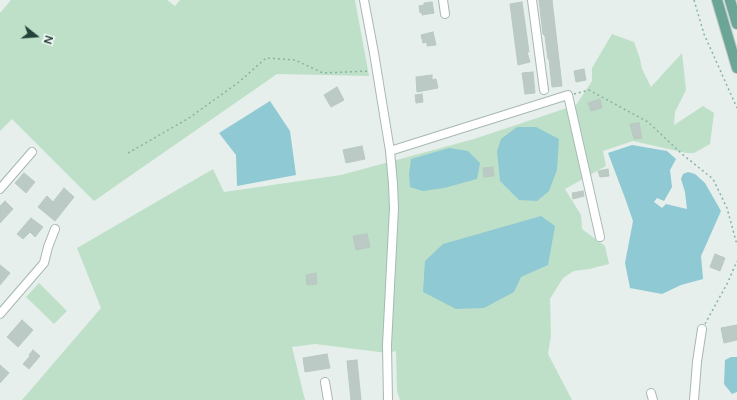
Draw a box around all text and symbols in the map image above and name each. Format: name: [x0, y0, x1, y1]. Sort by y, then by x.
north arrow: [16, 16, 56, 56]
text: N: [40, 34, 55, 46]

